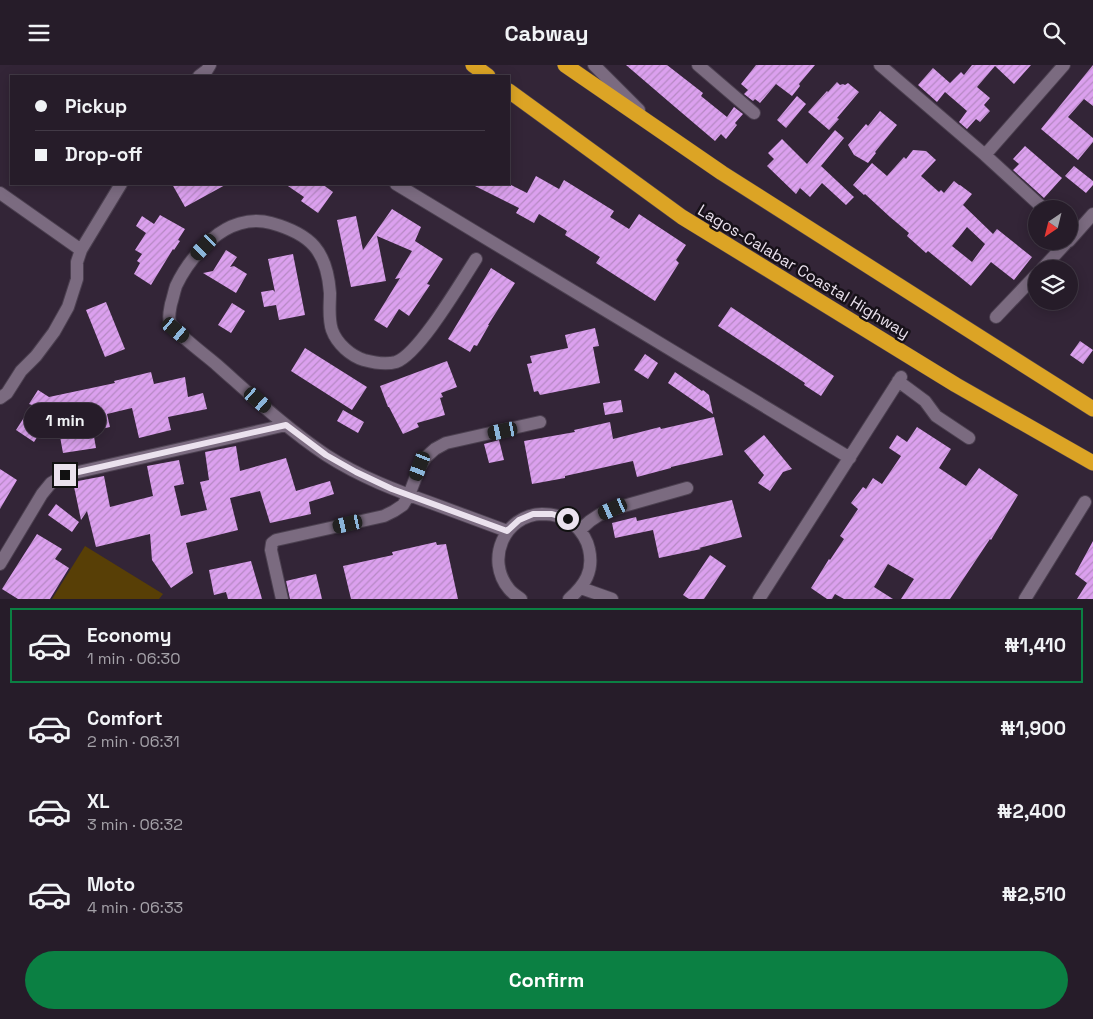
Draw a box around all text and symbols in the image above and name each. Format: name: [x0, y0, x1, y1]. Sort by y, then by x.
icon: menu: [25, 19, 53, 47]
text: Cabway: [504, 19, 589, 47]
icon: search: [1040, 19, 1068, 47]
text: Pickup: [65, 94, 127, 119]
text: Drop-off: [65, 142, 143, 167]
street label: Lagos-Calabar Coastal Highway: [694, 200, 914, 343]
north arrow: [1028, 200, 1078, 250]
map controls: [1028, 200, 1078, 310]
car: [188, 231, 219, 263]
button: layers: [1028, 260, 1078, 310]
car: [159, 315, 192, 345]
car: [241, 384, 274, 416]
callout: 1 min: [24, 403, 106, 437]
text: 1 min: [45, 410, 85, 431]
car: [486, 421, 519, 441]
car: [407, 449, 432, 483]
route end: [54, 464, 76, 486]
car: [596, 496, 629, 522]
route start: [557, 508, 579, 530]
car: [331, 513, 364, 535]
icon: car: [27, 623, 72, 668]
text: Economy: [87, 623, 171, 648]
text: ₦1,410: [1004, 633, 1066, 658]
text: 1 min · 06:30: [87, 648, 181, 669]
icon: car: [27, 706, 72, 751]
text: Comfort: [87, 706, 163, 731]
text: ₦1,900: [1000, 716, 1066, 741]
text: 2 min · 06:31: [87, 731, 180, 752]
icon: car: [27, 789, 72, 834]
text: XL: [87, 789, 110, 814]
text: ₦2,400: [997, 799, 1066, 824]
text: 3 min · 06:32: [87, 814, 183, 835]
icon: car: [27, 872, 72, 917]
text: Moto: [87, 872, 135, 897]
text: ₦2,510: [1002, 882, 1066, 907]
text: 4 min · 06:33: [87, 897, 183, 918]
button: Confirm: [25, 951, 1068, 1009]

